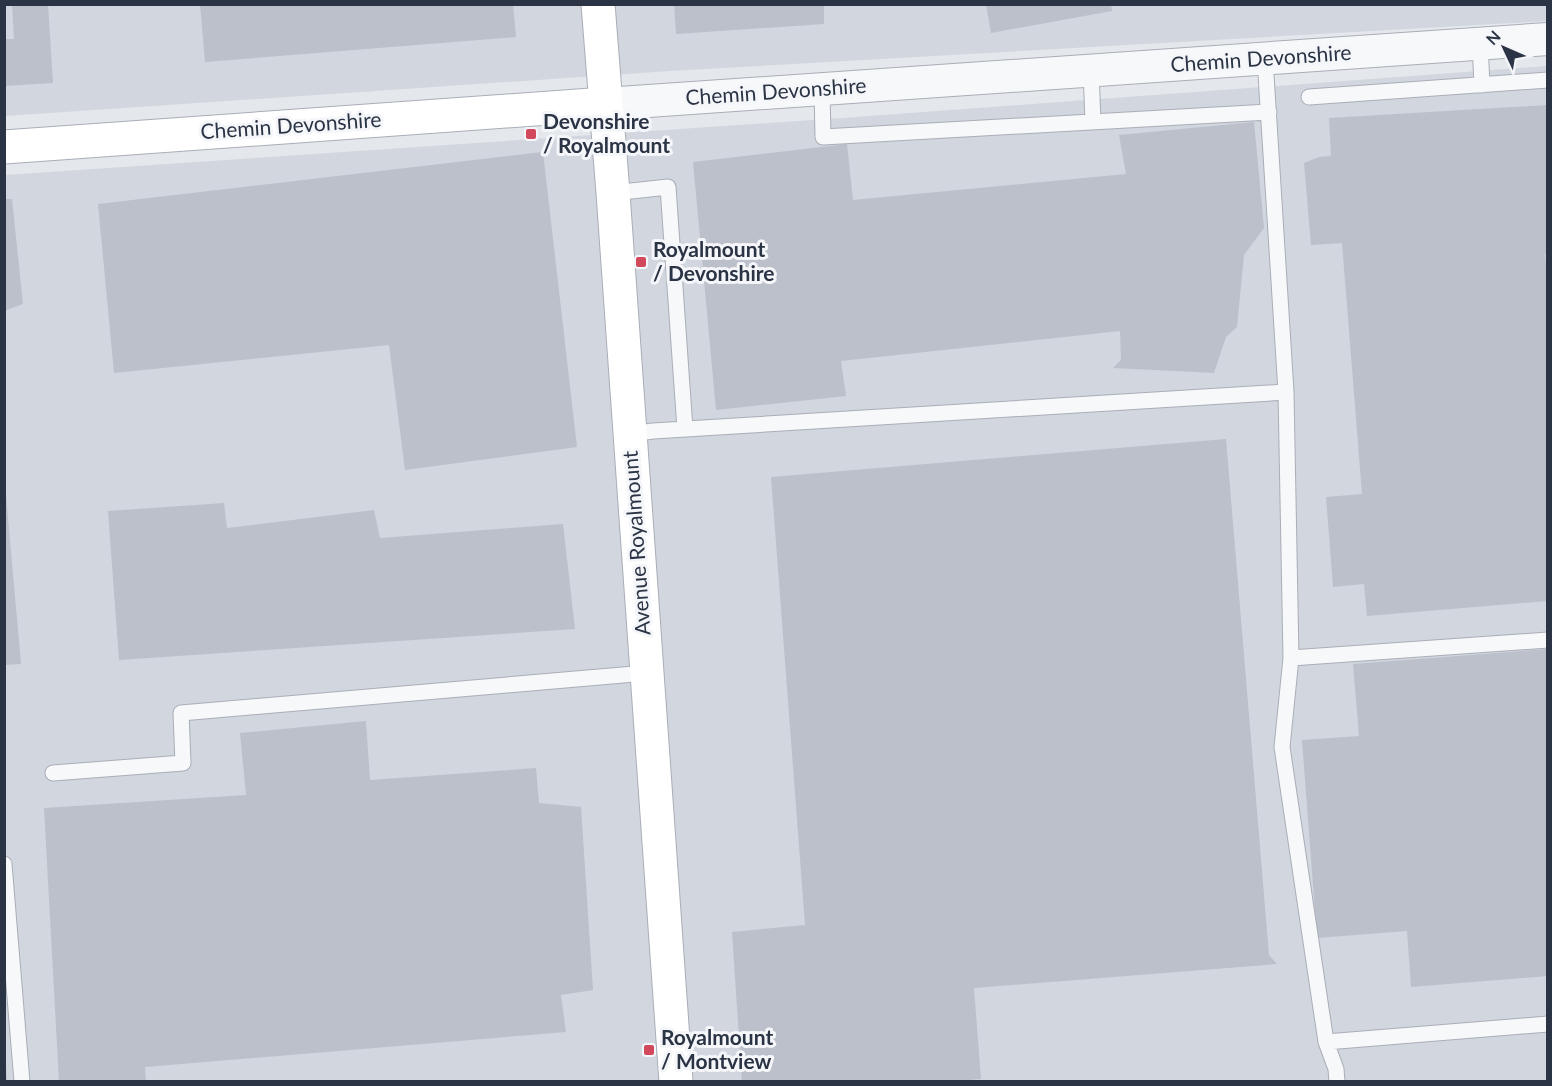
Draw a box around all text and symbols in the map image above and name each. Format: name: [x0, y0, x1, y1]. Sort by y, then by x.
north arrow: [1474, 18, 1534, 78]
text: N: [1482, 26, 1504, 48]
street label: Chemin Devonshire: [1170, 39, 1352, 76]
street label: Chemin Devonshire: [685, 72, 867, 109]
street label: Chemin Devonshire: [200, 106, 382, 143]
place label: Devonshire / Royalmount: [543, 108, 670, 157]
marker: Devonshire / Royalmount: [524, 127, 538, 141]
place label: Royalmount / Devonshire: [653, 236, 774, 285]
marker: Royalmount / Devonshire: [634, 255, 648, 269]
street label: Avenue Royalmount: [617, 450, 654, 636]
place label: Royalmount / Montview: [661, 1024, 773, 1073]
marker: Royalmount / Montview: [642, 1043, 656, 1057]

